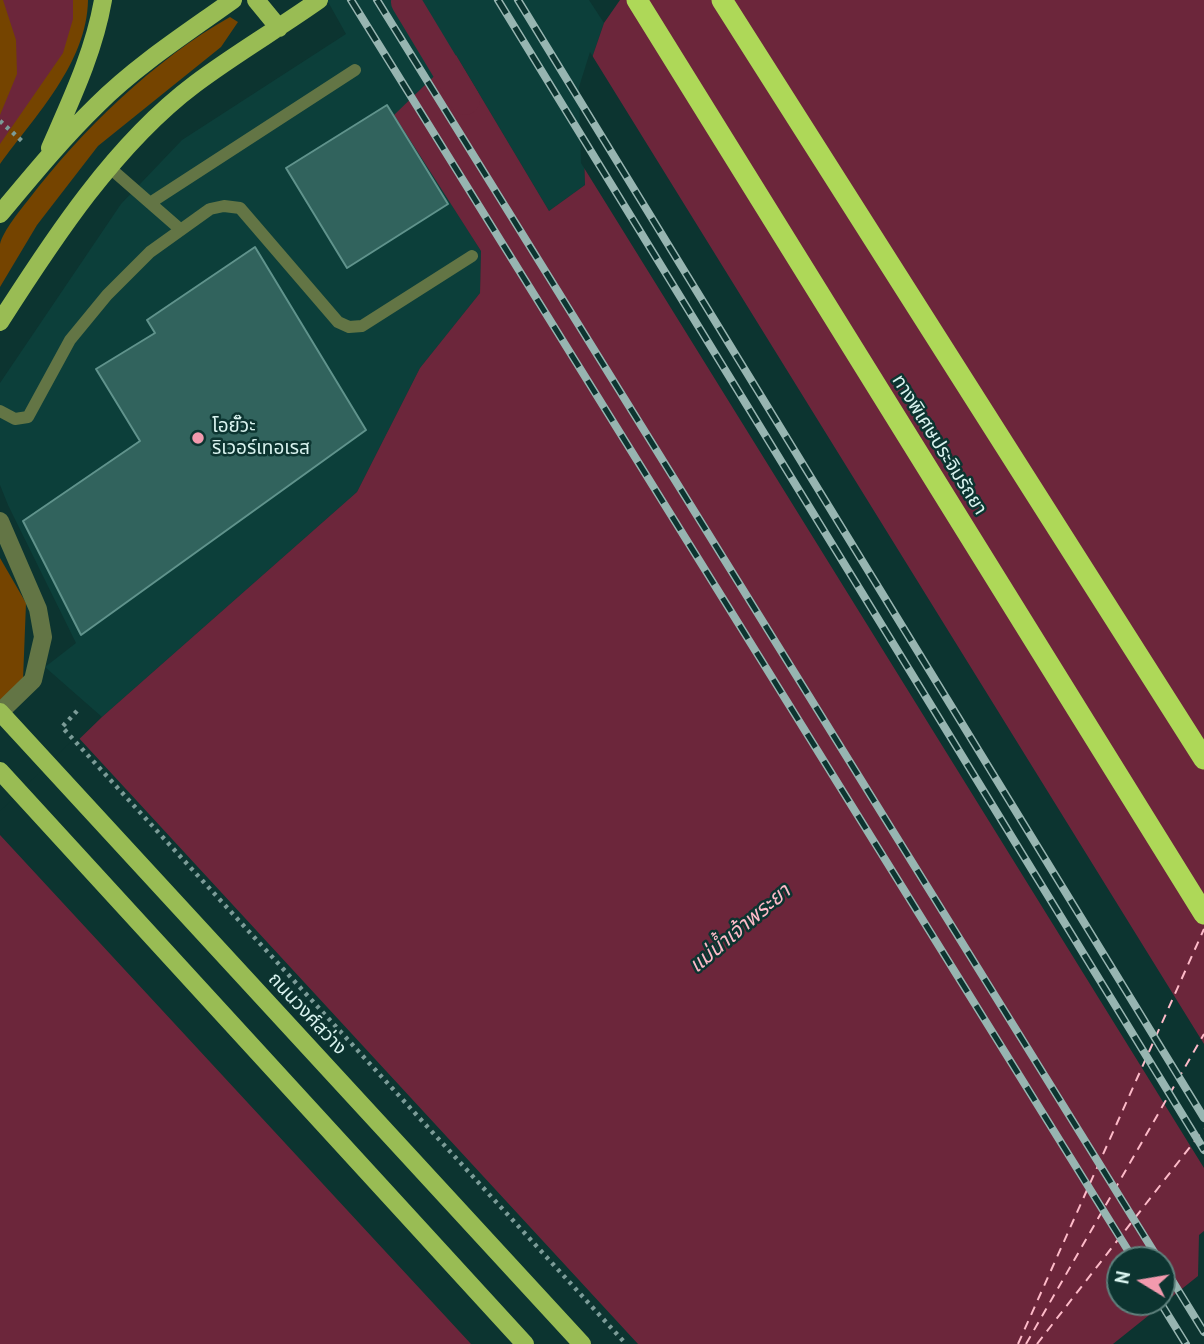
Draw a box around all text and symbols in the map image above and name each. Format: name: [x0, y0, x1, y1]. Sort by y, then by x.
street label: ทางพิเศษประจิมรัถยา: [887, 371, 991, 519]
place label: โอยั๊วะ ริเวอร์เทอเรส: [212, 416, 310, 460]
marker: โอยั๊วะ ริเวอร์เทอเรส: [190, 430, 206, 446]
water label: แม่น้ำเจ้าพระยา: [684, 879, 796, 979]
street label: ถนนวงศ์สว่าง: [263, 968, 351, 1060]
north arrow: [1106, 1246, 1176, 1316]
text: N: [1109, 1269, 1135, 1286]

